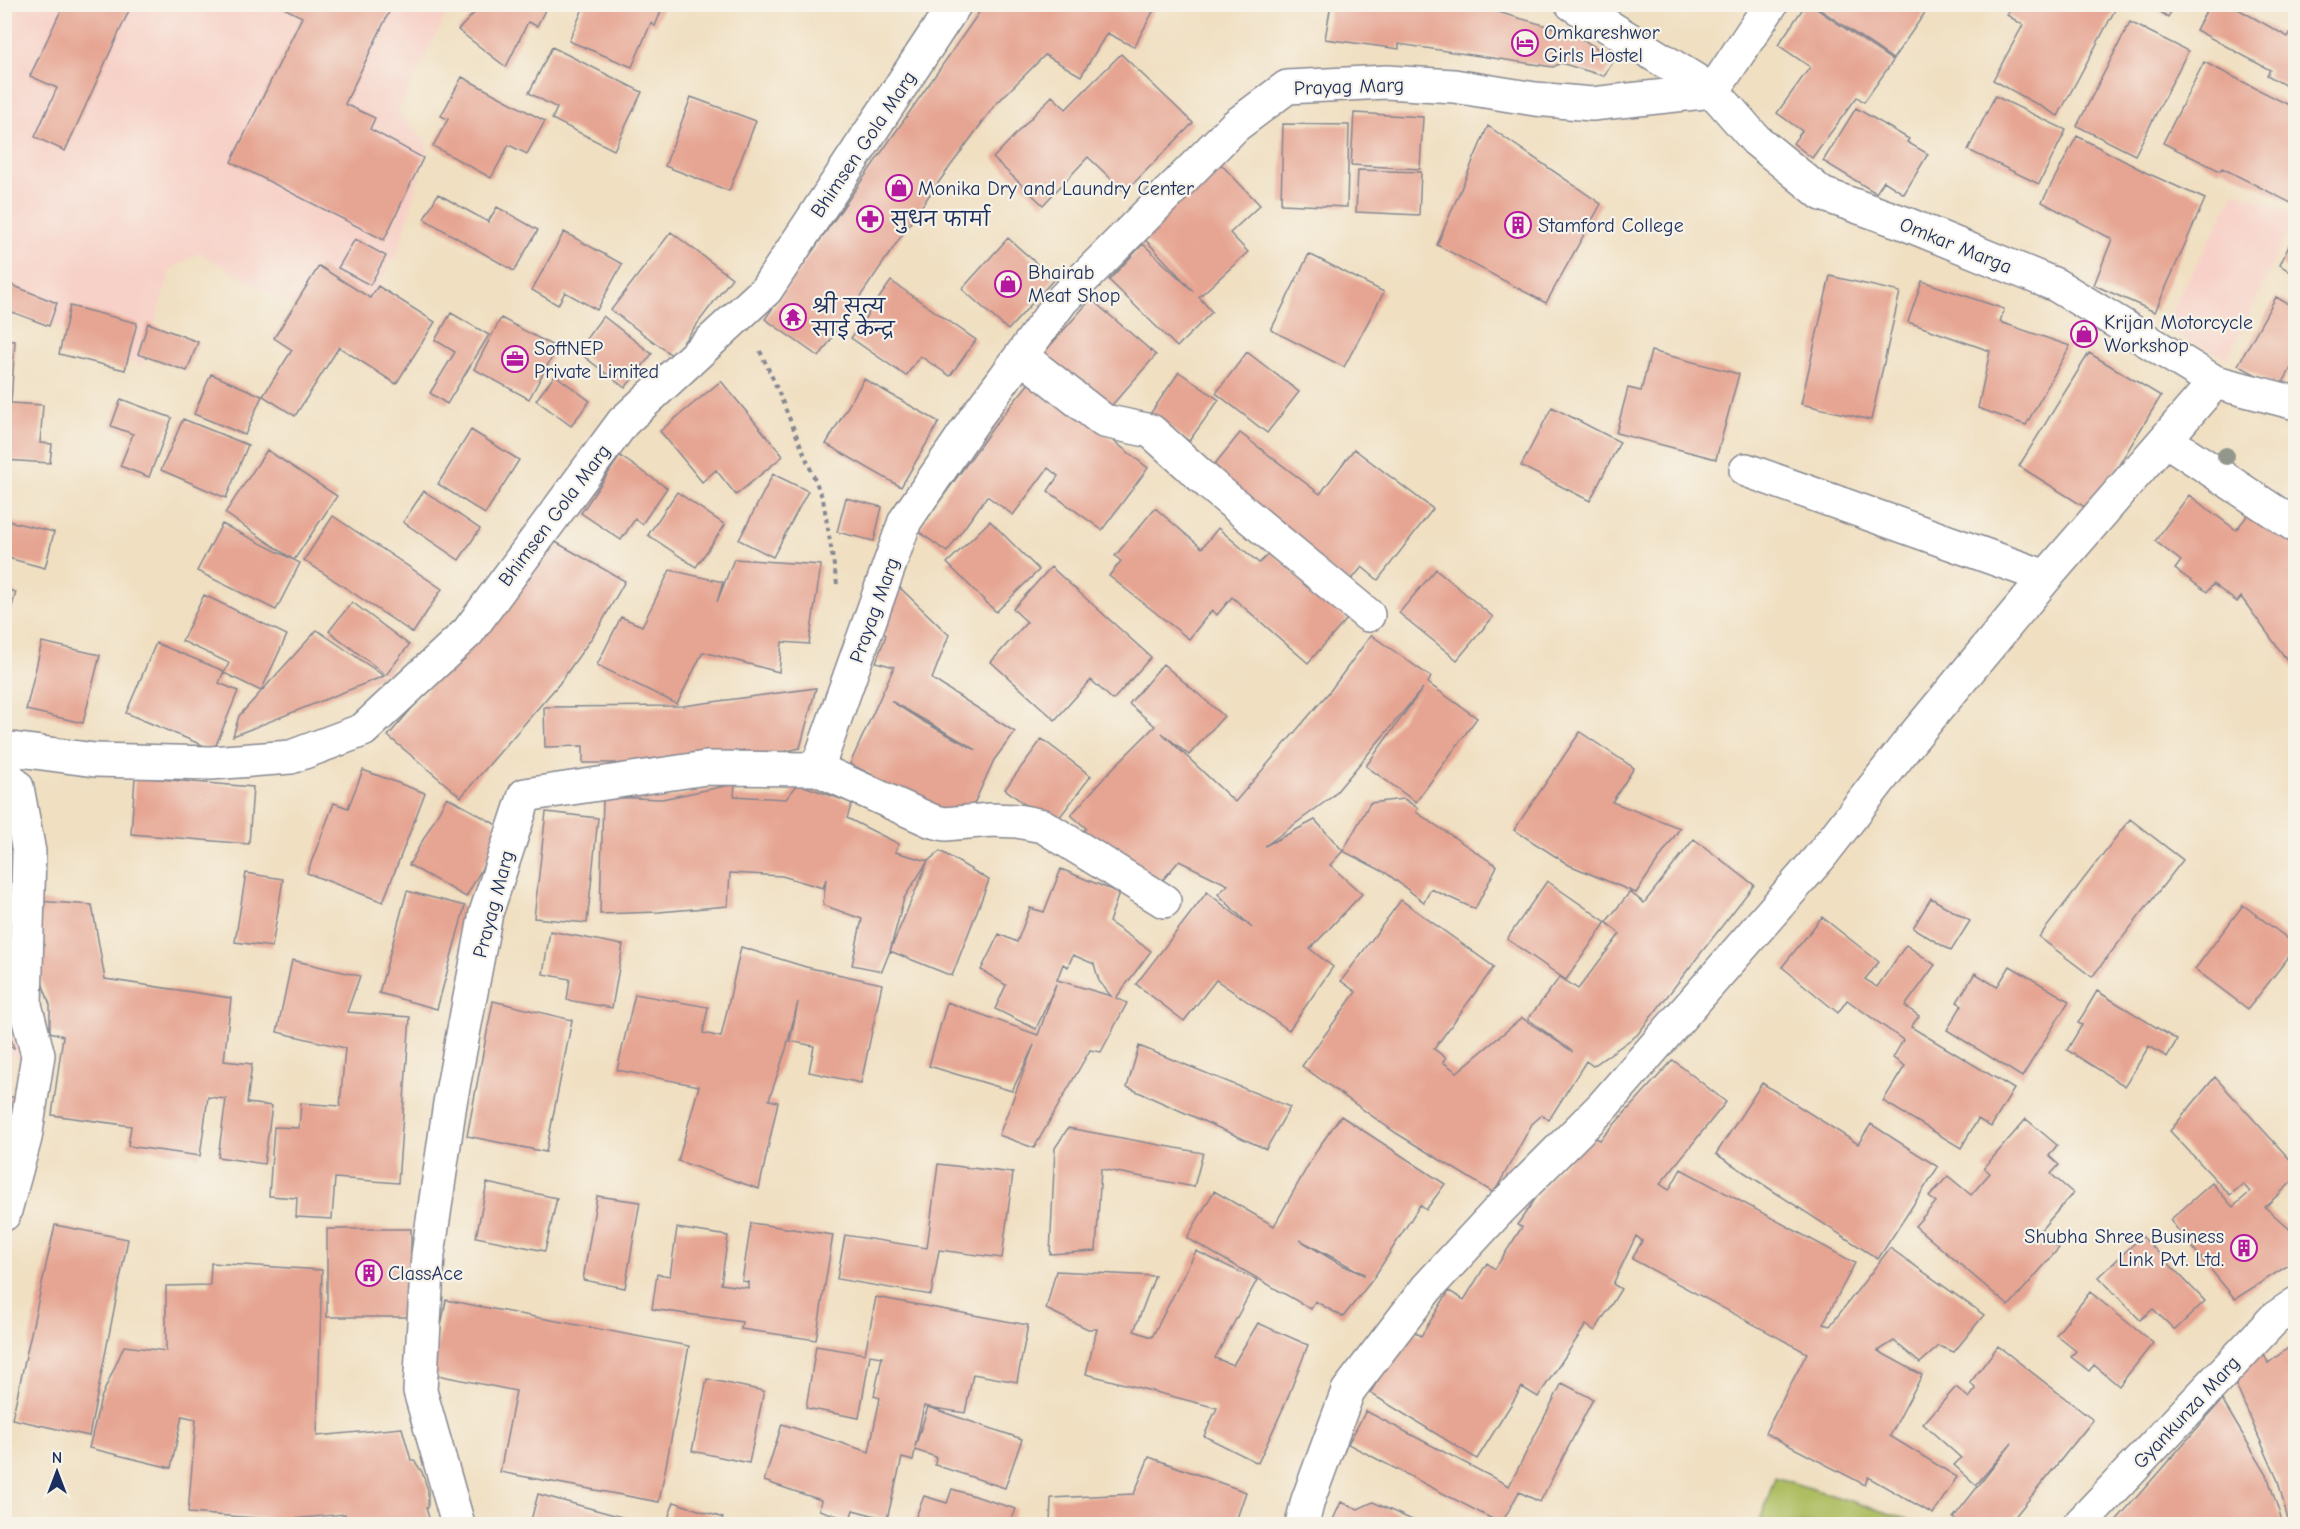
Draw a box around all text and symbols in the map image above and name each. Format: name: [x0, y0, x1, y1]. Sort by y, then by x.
place label: Omkareshwor Girls Hostel: [1544, 21, 1660, 67]
hotel icon: Omkareshwor Girls Hostel: [1510, 28, 1540, 58]
street label: Bhimsen Gola Marg: [806, 67, 921, 222]
street label: Prayag Marg: [1293, 73, 1405, 100]
shop icon: Monika Dry and Laundry Center: [884, 173, 914, 203]
place label: Monika Dry and Laundry Center: [918, 177, 1194, 200]
place label: सुधन फार्मा: [890, 203, 991, 234]
pharmacy icon: सुधन फार्मा: [855, 204, 885, 234]
building icon: Stamford College: [1503, 210, 1533, 240]
street label: Omkar Marga: [1896, 213, 2015, 278]
place label: Stamford College: [1538, 214, 1684, 237]
place label: Bhairab Meat Shop: [1028, 261, 1120, 307]
shop icon: Bhairab Meat Shop: [993, 269, 1023, 299]
place label: श्री सत्य साई केन्द्र: [811, 291, 896, 341]
temple icon: श्री सत्य साई केन्द्र: [778, 302, 808, 332]
place label: Krijan Motorcycle Workshop: [2104, 311, 2253, 357]
shop icon: Krijan Motorcycle Workshop: [2069, 319, 2099, 349]
place label: SoftNEP Private Limited: [534, 337, 659, 383]
office icon: SoftNEP Private Limited: [500, 344, 530, 374]
street label: Bhimsen Gola Marg: [494, 440, 615, 591]
street label: Prayag Marg: [845, 554, 904, 666]
street label: Prayag Marg: [468, 848, 519, 960]
place label: Shubha Shree Business Link Pvt. Ltd.: [2024, 1225, 2224, 1271]
building icon: Shubha Shree Business Link Pvt. Ltd.: [2229, 1233, 2259, 1263]
building icon: ClassAce: [354, 1258, 384, 1288]
place label: ClassAce: [388, 1262, 463, 1285]
street label: Gyankunza Marg: [2128, 1351, 2244, 1473]
north arrow: [27, 1442, 87, 1502]
text: N: [52, 1449, 62, 1467]

